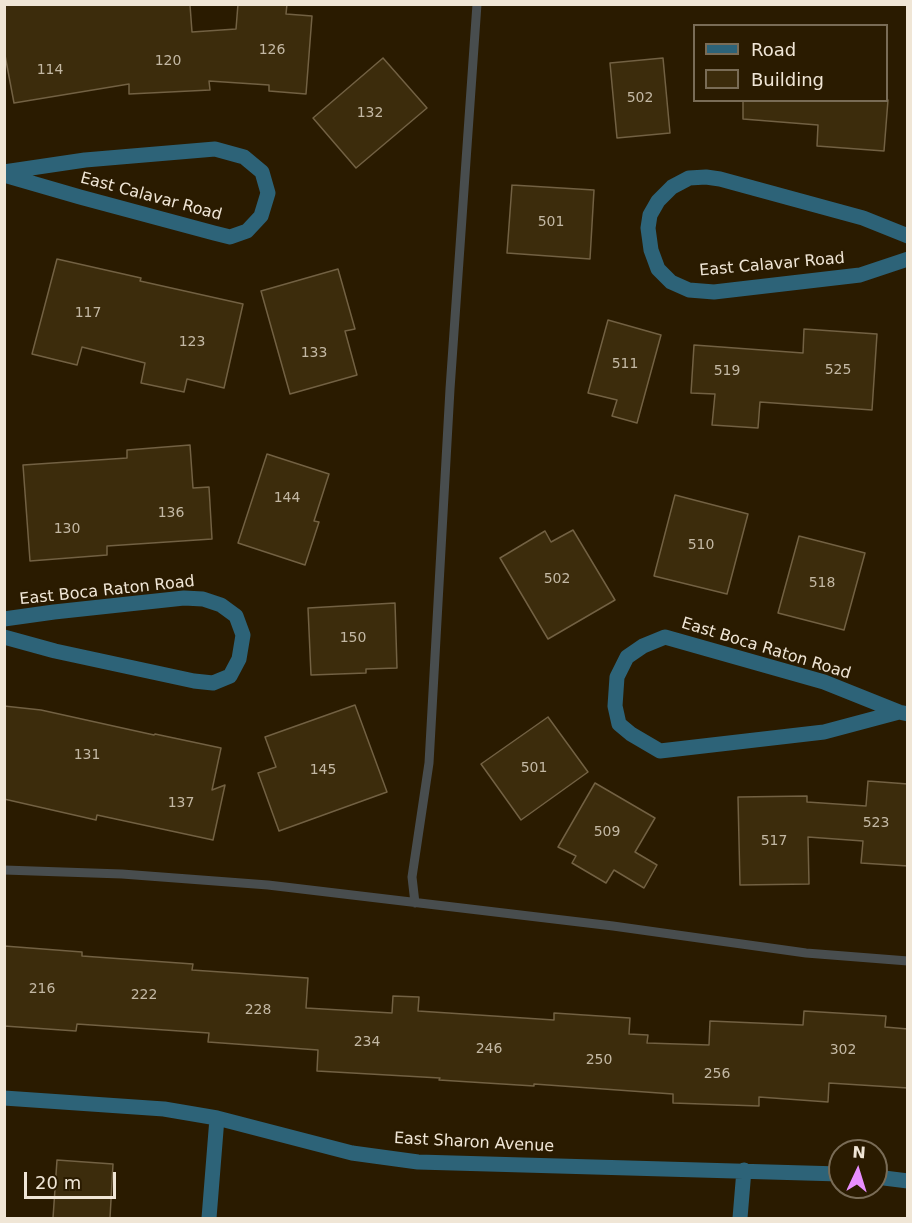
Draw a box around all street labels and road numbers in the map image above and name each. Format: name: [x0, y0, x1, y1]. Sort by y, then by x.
street label: East Calavar Road: [78, 169, 224, 225]
street label: East Calavar Road: [698, 249, 846, 281]
street label: East Boca Raton Road: [18, 572, 196, 610]
street label: East Boca Raton Road: [679, 614, 853, 684]
street label: East Sharon Avenue: [393, 1129, 555, 1157]

